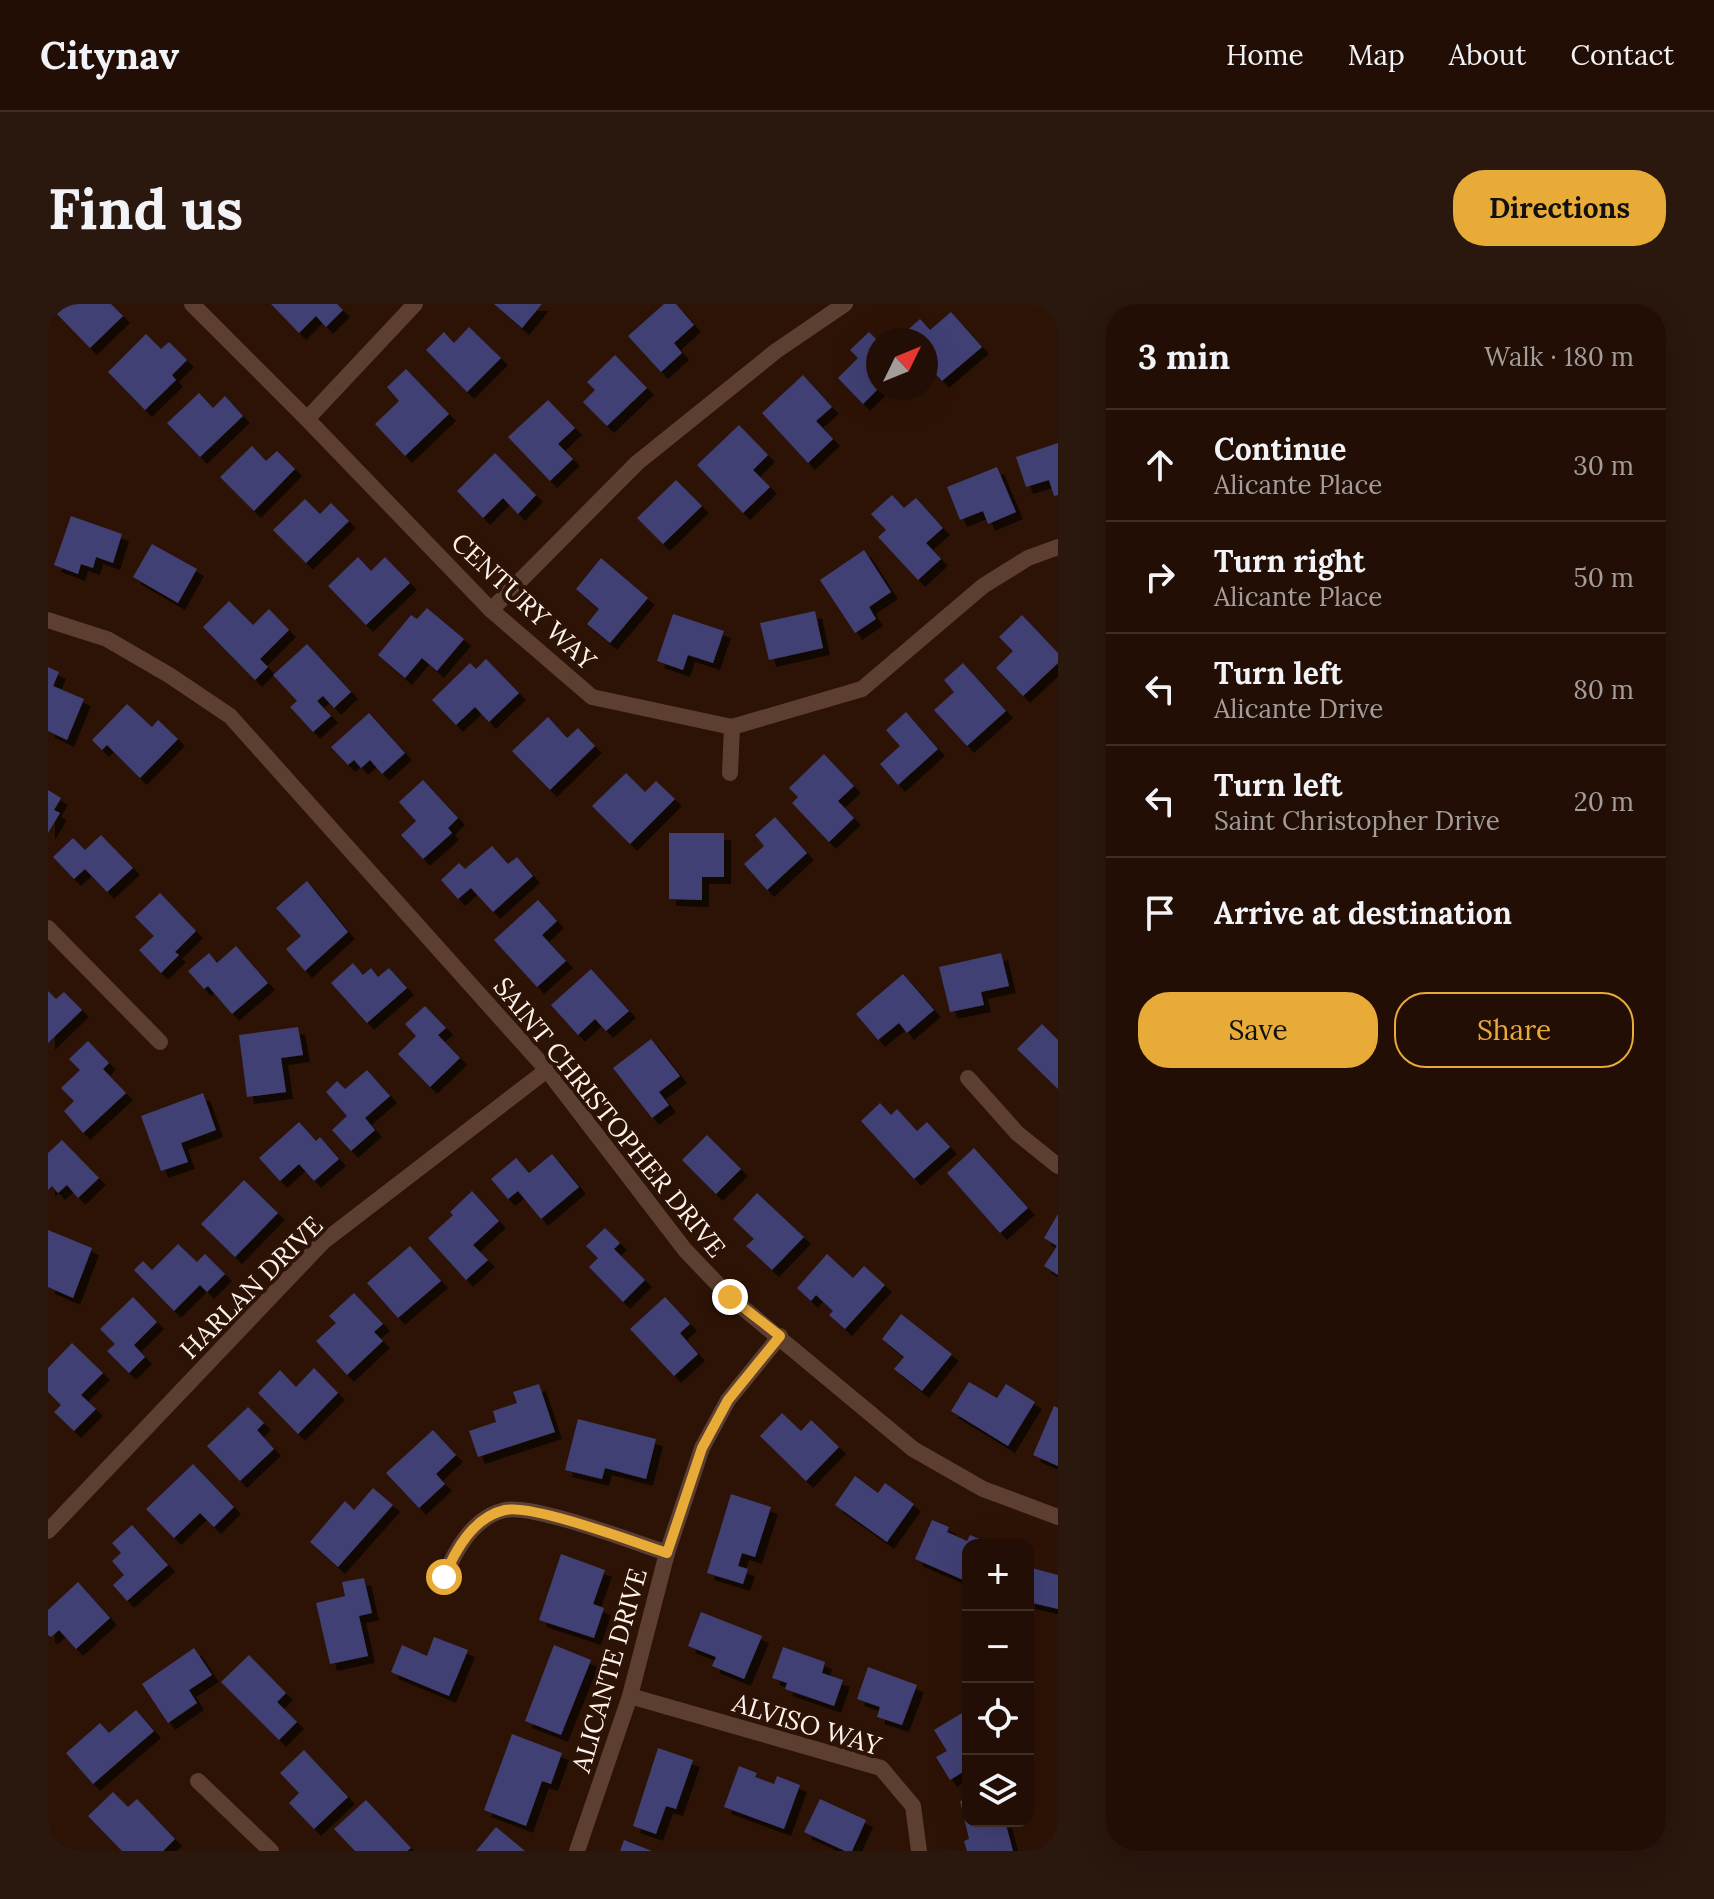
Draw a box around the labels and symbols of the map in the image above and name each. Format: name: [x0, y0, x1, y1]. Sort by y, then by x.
north arrow: [866, 328, 938, 400]
street label: CENTURY WAY: [445, 525, 604, 677]
street label: SAINT CHRISTOPHER DRIVE: [487, 970, 733, 1264]
street label: HARLAN DRIVE: [173, 1209, 329, 1365]
route end: [712, 1279, 748, 1315]
route start: [426, 1559, 462, 1595]
street label: ALICANTE DRIVE: [564, 1564, 654, 1777]
street label: ALVISO WAY: [728, 1685, 886, 1762]

